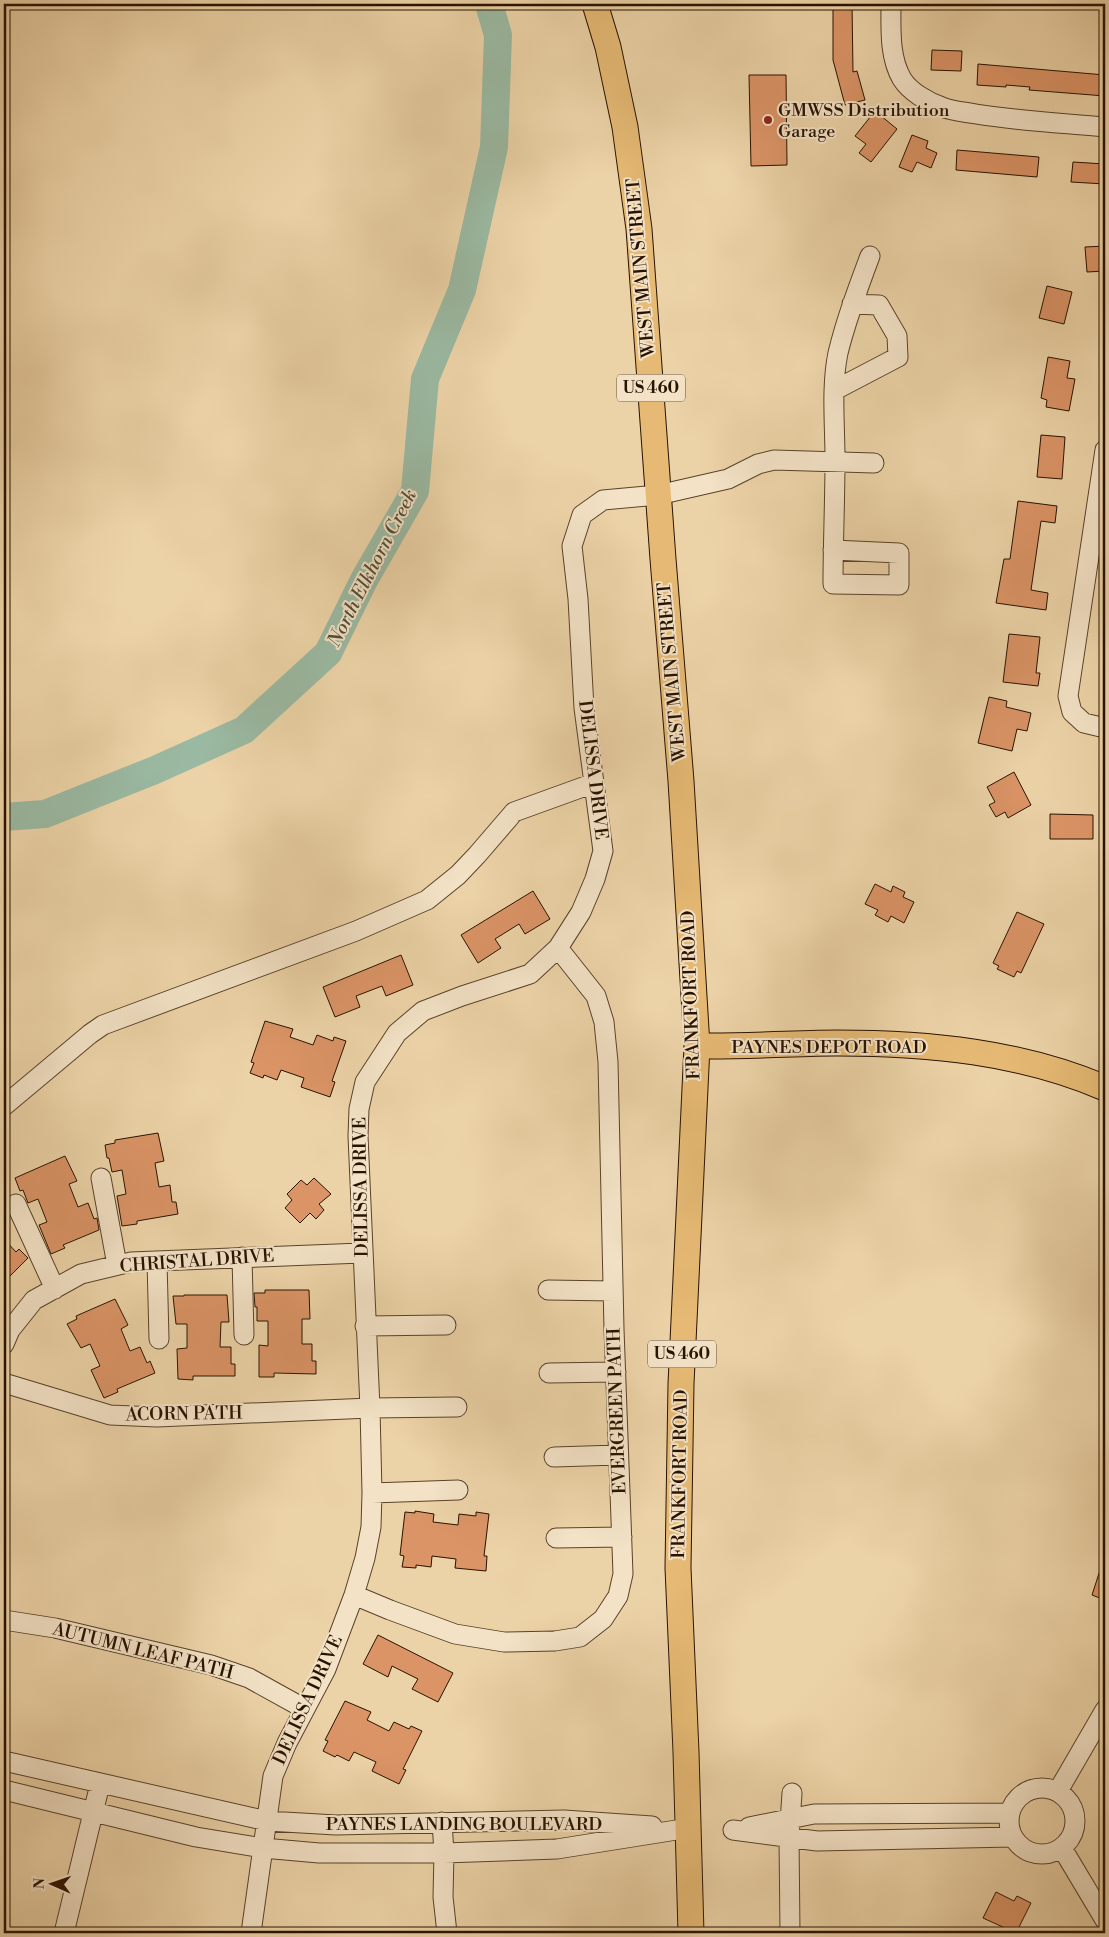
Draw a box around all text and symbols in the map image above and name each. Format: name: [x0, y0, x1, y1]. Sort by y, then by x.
place label: GMWSS Distribution Garage: [778, 99, 950, 143]
marker: GMWSS Distribution Garage: [762, 114, 774, 126]
street label: WEST MAIN STREET: [622, 177, 660, 360]
road number: US 460: [617, 374, 685, 402]
water label: North Elkhorn Creek: [321, 485, 422, 652]
street label: WEST MAIN STREET: [653, 581, 691, 764]
street label: DELISSA DRIVE: [573, 699, 613, 841]
street label: FRANKFORT ROAD: [677, 910, 705, 1080]
street label: PAYNES DEPOT ROAD: [731, 1036, 927, 1059]
street label: DELISSA DRIVE: [348, 1117, 374, 1257]
street label: CHRISTAL DRIVE: [119, 1244, 275, 1278]
street label: EVERGREEN PATH: [603, 1327, 631, 1495]
road number: US 460: [648, 1340, 716, 1368]
street label: FRANKFORT ROAD: [667, 1389, 693, 1559]
street label: ACORN PATH: [124, 1401, 243, 1427]
street label: AUTUMN LEAF PATH: [49, 1617, 236, 1685]
street label: DELISSA DRIVE: [268, 1632, 348, 1768]
street label: PAYNES LANDING BOULEVARD: [326, 1813, 602, 1836]
north arrow: [28, 1860, 78, 1910]
text: N: [31, 1878, 49, 1889]

